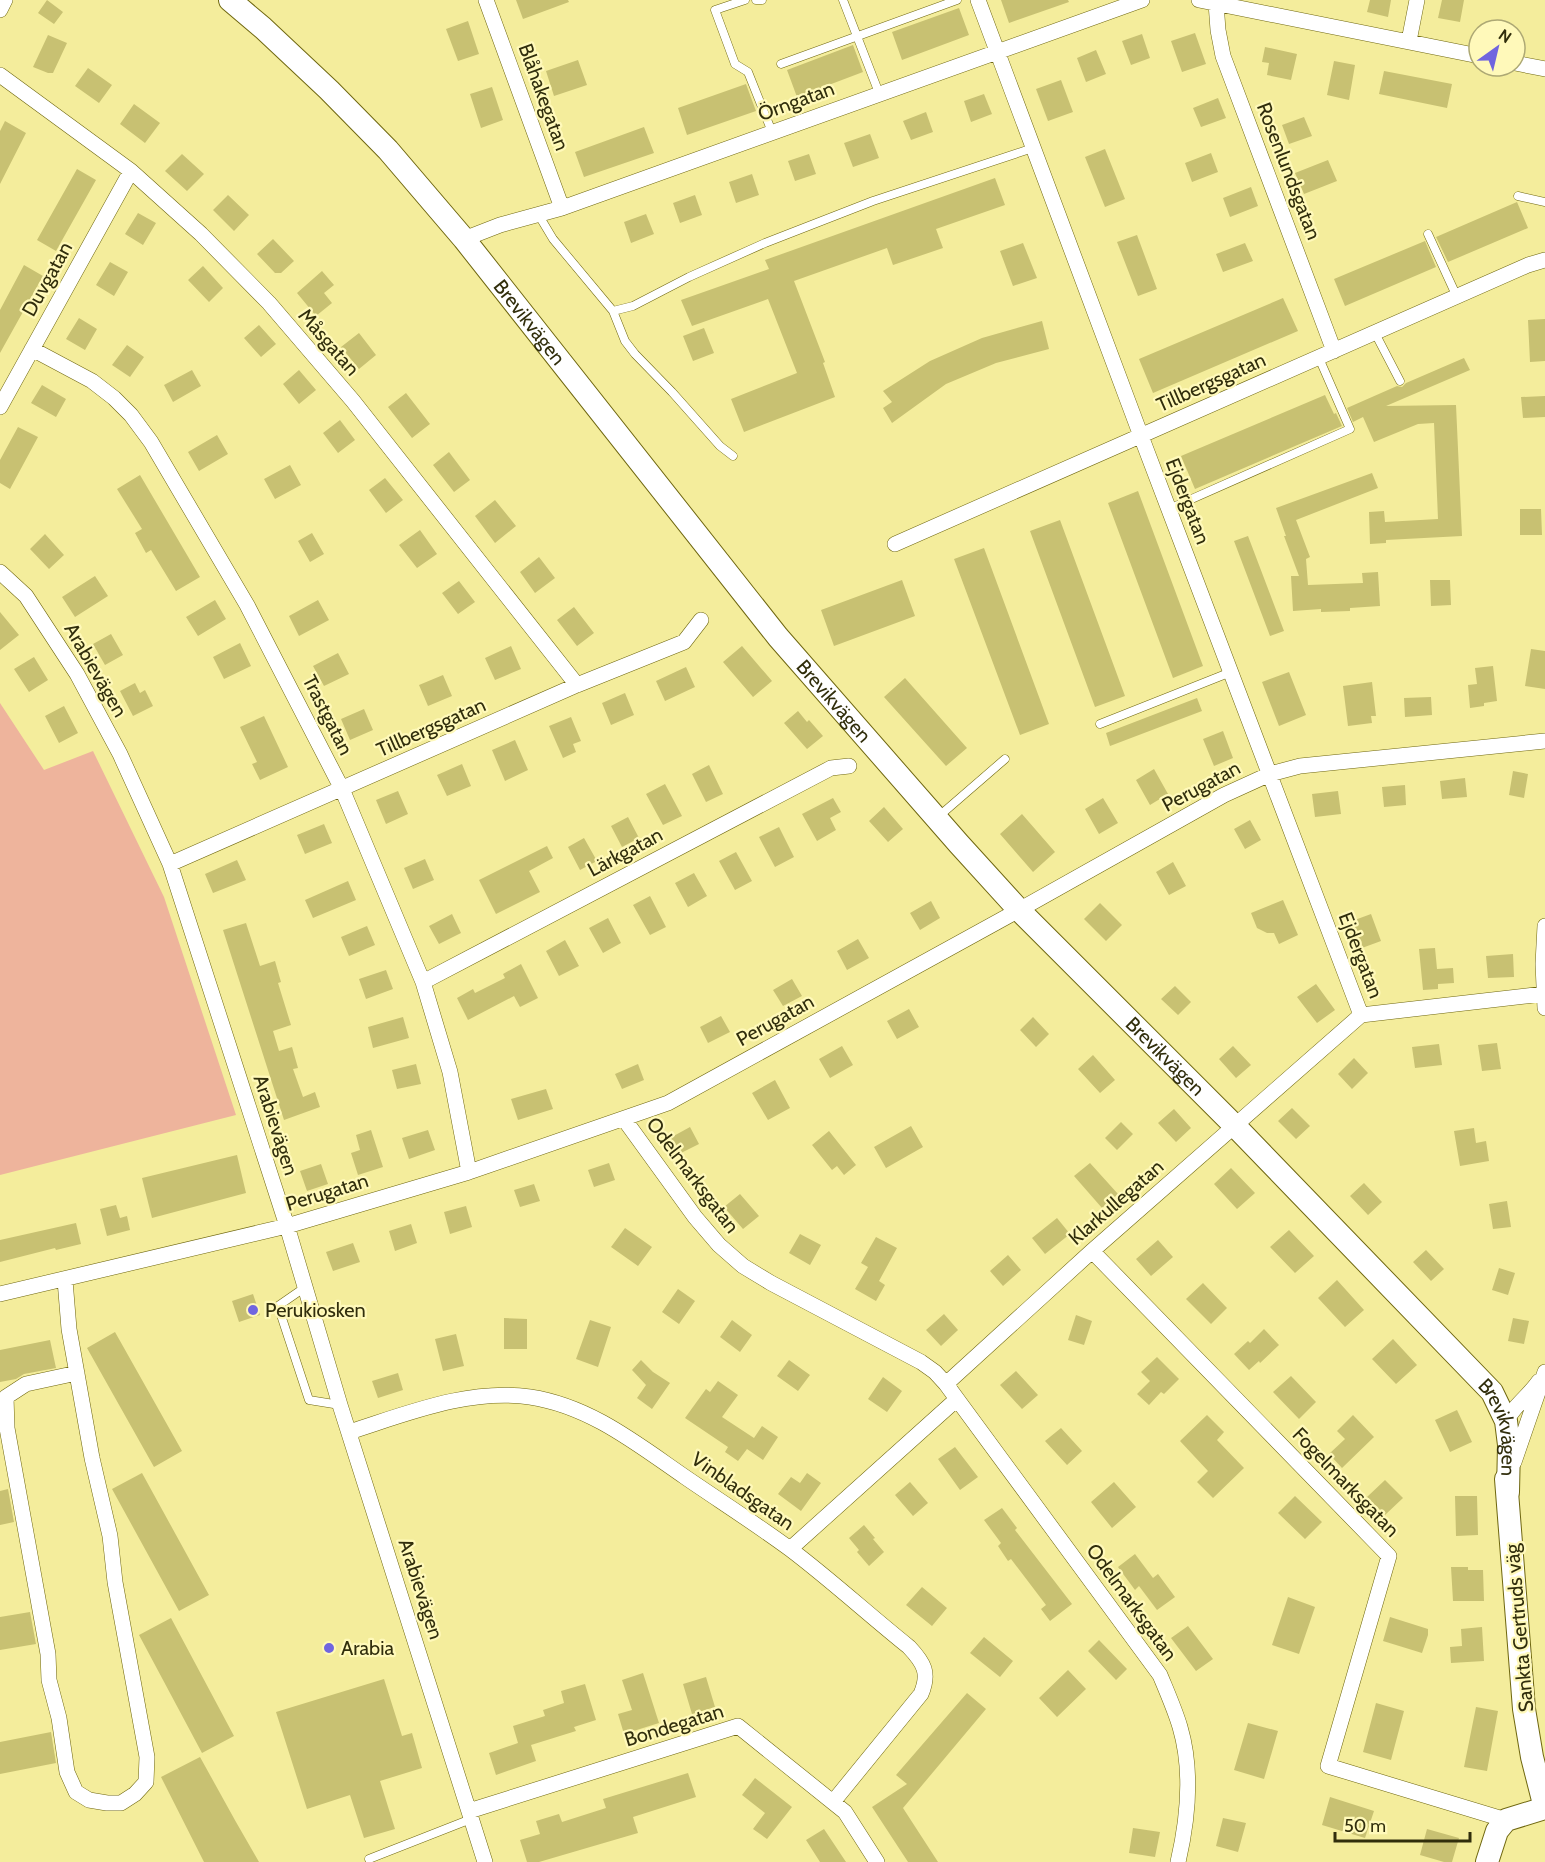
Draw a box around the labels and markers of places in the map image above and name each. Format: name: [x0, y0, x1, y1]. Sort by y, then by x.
place label: Perukiosken: [265, 1298, 366, 1322]
marker: Perukiosken: [246, 1303, 260, 1317]
place label: Arabia: [341, 1636, 394, 1660]
marker: Arabia: [322, 1641, 336, 1655]

